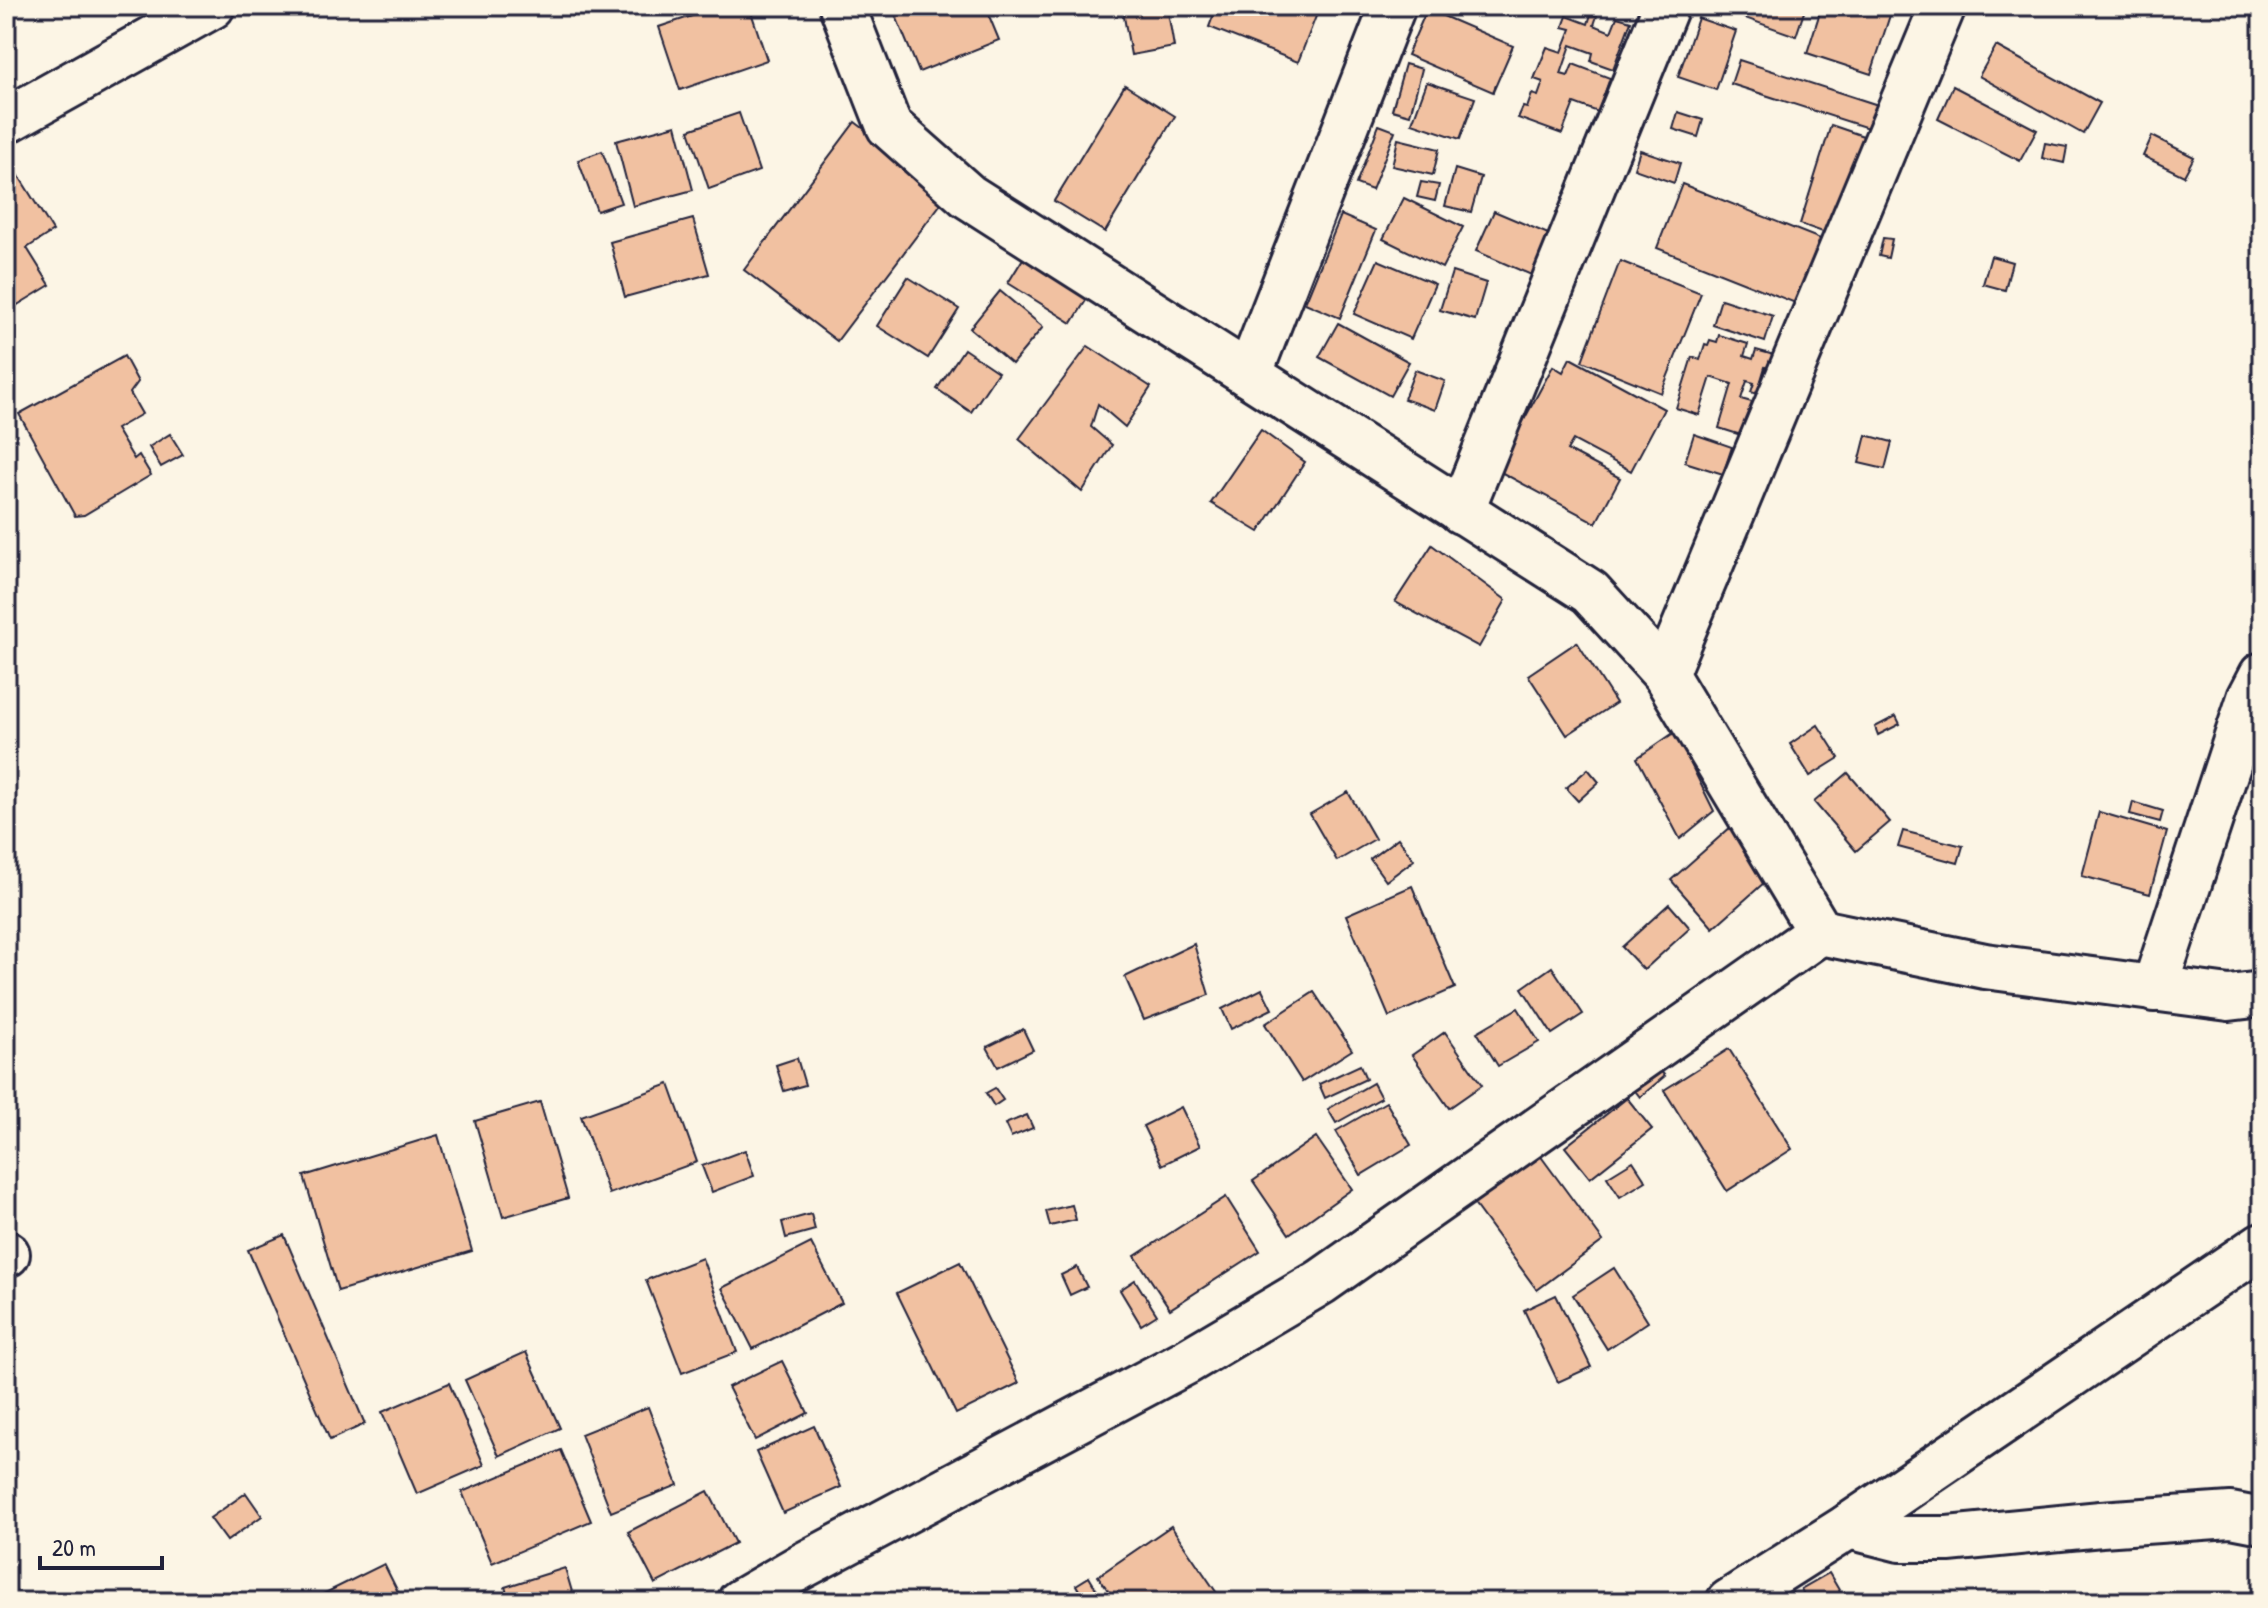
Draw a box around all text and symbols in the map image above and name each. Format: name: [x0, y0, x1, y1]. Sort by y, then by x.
scale bar: [40, 1520, 162, 1570]
text: 20 m: [52, 1531, 96, 1563]

